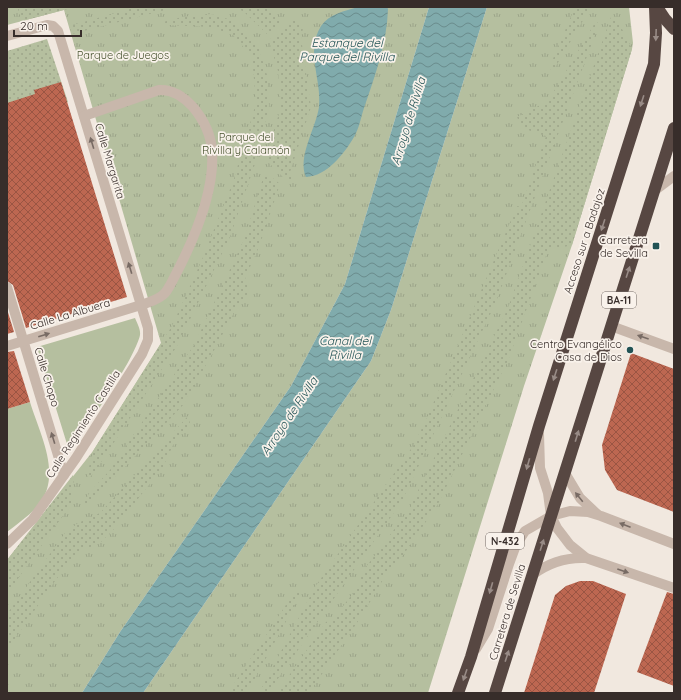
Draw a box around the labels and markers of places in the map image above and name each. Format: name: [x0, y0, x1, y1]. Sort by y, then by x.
place label: Carretera de Sevilla: [599, 233, 648, 260]
marker: Carretera de Sevilla: [651, 241, 661, 251]
place label: Centro Evangélico Casa de Dios: [530, 337, 622, 364]
marker: Centro Evangélico Casa de Dios: [625, 345, 635, 355]

